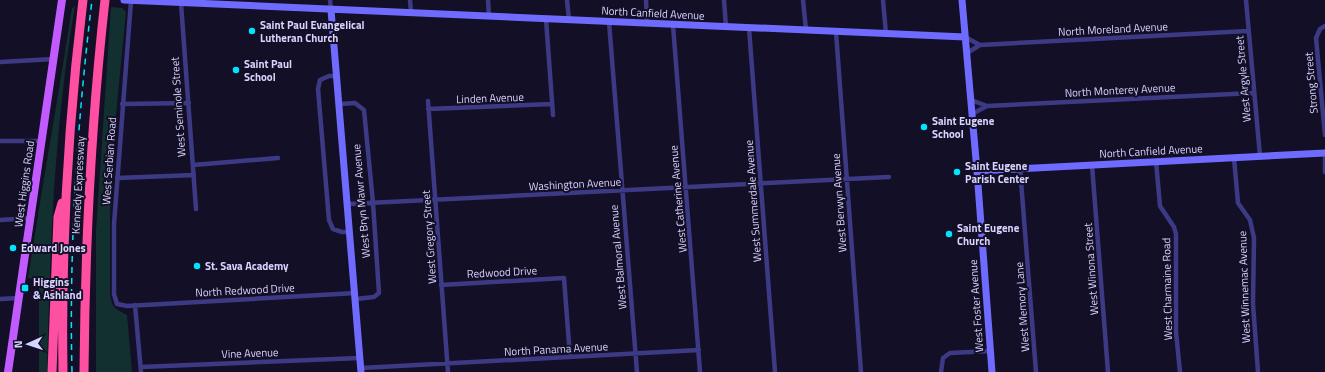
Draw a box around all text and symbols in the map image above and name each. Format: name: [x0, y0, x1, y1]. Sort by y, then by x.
street label: North Canfield Avenue: [601, 2, 705, 24]
place label: Saint Paul Evangelical Lutheran Church: [260, 17, 364, 46]
street label: North Moreland Avenue: [1058, 18, 1169, 40]
marker: Saint Paul Evangelical Lutheran Church: [247, 26, 257, 36]
street label: West Argyle Street: [1231, 35, 1255, 123]
street label: Strong Street: [1300, 52, 1322, 114]
street label: West Seminole Street: [167, 56, 189, 158]
place label: Saint Paul School: [244, 56, 292, 85]
marker: Saint Paul School: [231, 65, 241, 75]
street label: North Monterey Avenue: [1064, 79, 1176, 101]
street label: Linden Avenue: [456, 89, 525, 107]
place label: Saint Eugene School: [932, 113, 995, 142]
street label: West Serbian Road: [98, 117, 120, 205]
marker: Saint Eugene School: [919, 122, 929, 132]
street label: Kennedy Expressway: [67, 135, 89, 234]
street label: West Higgins Road: [10, 139, 38, 228]
street label: West Summerdale Avenue: [741, 139, 765, 262]
street label: North Canfield Avenue: [1099, 140, 1203, 162]
street label: West Bryn Mawr Avenue: [348, 143, 374, 259]
street label: West Catherine Avenue: [665, 144, 691, 253]
street label: West Berwyn Avenue: [828, 153, 850, 253]
place label: Saint Eugene Parish Center: [965, 158, 1029, 187]
marker: Saint Eugene Parish Center: [952, 167, 962, 177]
street label: Washington Avenue: [528, 174, 622, 194]
street label: West Gregory Street: [418, 189, 440, 284]
street label: West Balmoral Avenue: [605, 204, 631, 310]
place label: Saint Eugene Church: [957, 220, 1020, 249]
street label: West Winona Street: [1080, 222, 1102, 316]
marker: Saint Eugene Church: [944, 229, 954, 239]
street label: West Winnemac Avenue: [1234, 230, 1254, 343]
street label: West Charmaine Road: [1158, 237, 1176, 340]
place label: Edward Jones: [21, 240, 86, 256]
marker: Edward Jones: [8, 243, 18, 253]
place label: St. Sava Academy: [205, 258, 289, 274]
street label: West Foster Avenue: [965, 259, 987, 353]
marker: St. Sava Academy: [192, 261, 202, 271]
street label: West Memory Lane: [1011, 261, 1033, 352]
street label: Redwood Drive: [466, 262, 538, 282]
place label: Higgins & Ashland: [33, 274, 82, 303]
street label: North Redwood Drive: [195, 279, 296, 301]
marker: Higgins & Ashland: [20, 283, 30, 293]
north arrow: [8, 324, 48, 364]
street label: North Panama Avenue: [504, 338, 609, 360]
text: N: [10, 340, 26, 349]
street label: Vine Avenue: [221, 344, 279, 362]

